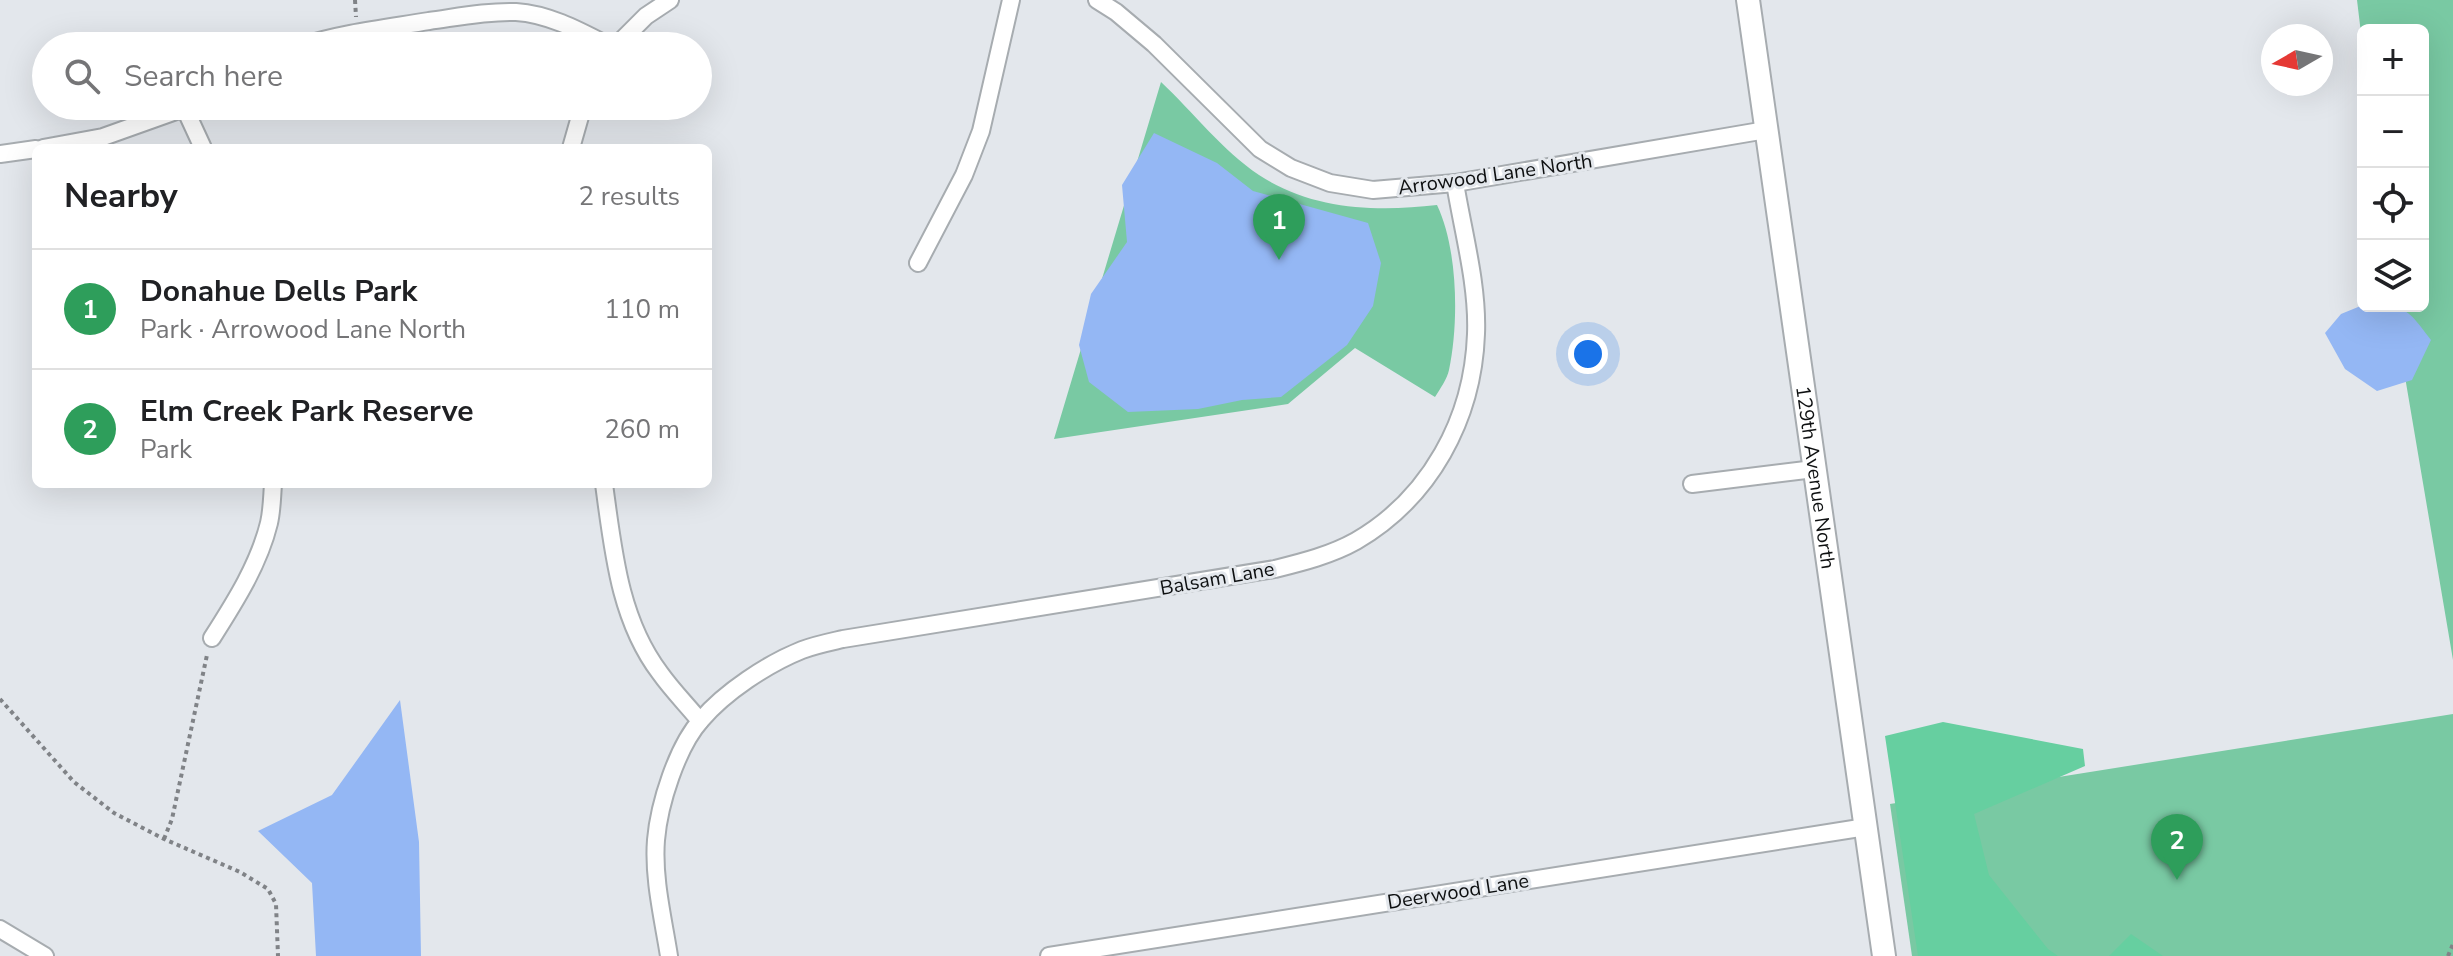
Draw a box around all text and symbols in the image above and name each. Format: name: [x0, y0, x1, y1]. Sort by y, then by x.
north arrow: [2261, 24, 2333, 96]
map controls: [2357, 24, 2429, 312]
button: +: [2357, 24, 2429, 96]
search box: [32, 32, 712, 120]
icon: search: [60, 54, 104, 98]
text: Search here: [124, 56, 283, 97]
button: −: [2357, 96, 2429, 168]
street label: Arrowood Lane North: [1396, 147, 1594, 202]
button: locate: [2357, 168, 2429, 240]
text: Nearby: [64, 173, 178, 219]
text: 2 results: [579, 179, 680, 214]
pin: 1: [1253, 194, 1305, 260]
button: layers: [2357, 240, 2429, 312]
text: Donahue Dells Park: [140, 271, 417, 312]
text: 1: [82, 292, 98, 327]
text: 110 m: [604, 292, 680, 327]
text: Park · Arrowood Lane North: [140, 312, 466, 347]
your location: [1568, 334, 1608, 374]
street label: 129th Avenue North: [1789, 384, 1842, 571]
text: Elm Creek Park Reserve: [140, 391, 473, 432]
text: 2: [82, 412, 98, 447]
text: 260 m: [604, 412, 680, 447]
text: Park: [140, 432, 192, 467]
street label: Balsam Lane: [1158, 555, 1276, 602]
pin: 2: [2151, 814, 2203, 880]
street label: Deerwood Lane: [1385, 867, 1531, 916]

